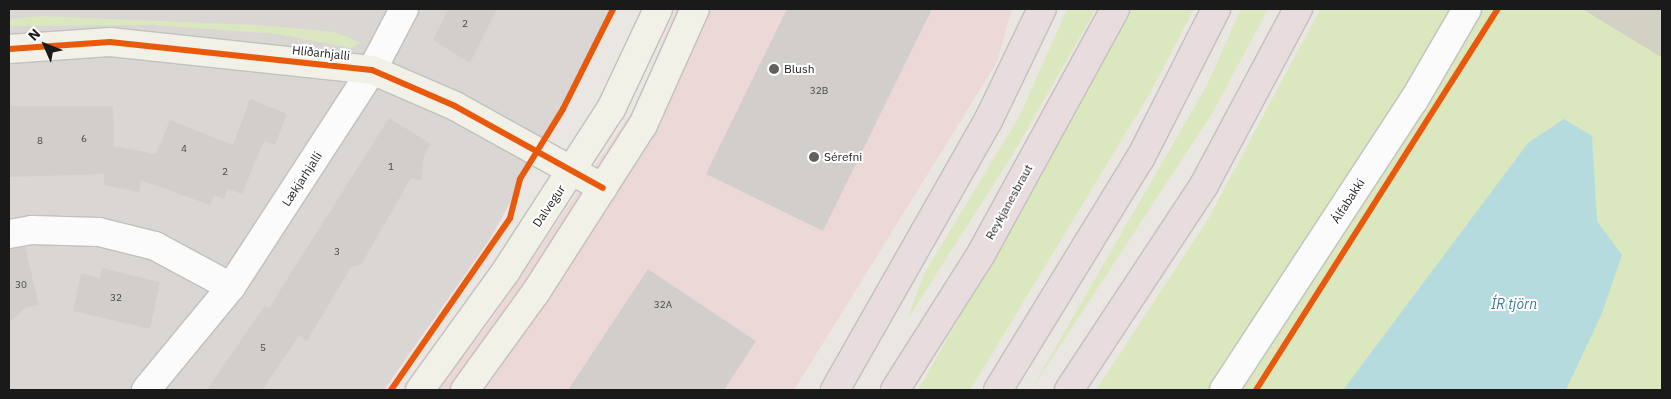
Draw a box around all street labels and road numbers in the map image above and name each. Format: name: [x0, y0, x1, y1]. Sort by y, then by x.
street label: Hlíðarhjalli: [291, 43, 351, 63]
street label: Lækjarhjalli: [279, 149, 325, 209]
street label: Reykjanesbraut: [982, 162, 1036, 242]
street label: Álfabakki: [1328, 176, 1368, 226]
street label: Dalvegur: [530, 182, 568, 230]

